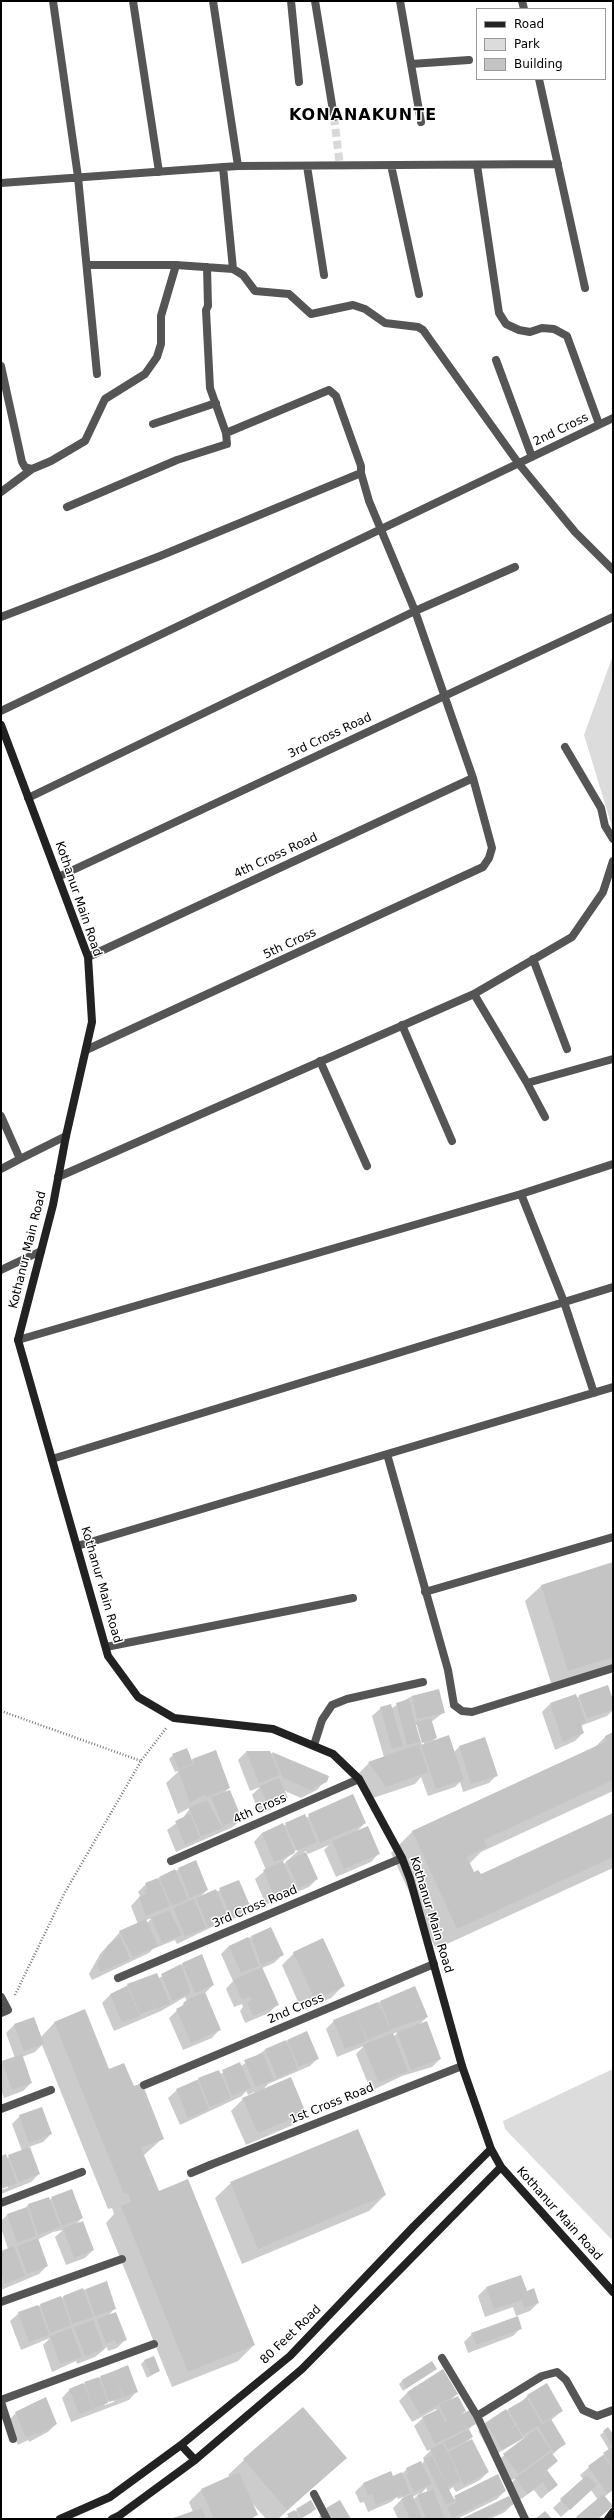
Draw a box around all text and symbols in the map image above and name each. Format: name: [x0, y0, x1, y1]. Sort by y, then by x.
legend: [476, 8, 606, 80]
text: Road: [514, 17, 544, 31]
text: Park: [514, 37, 540, 51]
text: Building: [514, 57, 563, 71]
district label: KONANAKUNTE: [289, 106, 437, 126]
street label: 2nd Cross: [531, 410, 591, 450]
street label: 3rd Cross Road: [286, 710, 374, 762]
street label: 4th Cross Road: [232, 830, 320, 882]
street label: Kothanur Main Road: [52, 840, 104, 958]
street label: 5th Cross: [261, 926, 319, 962]
street label: Kothanur Main Road: [6, 1190, 50, 1310]
street label: Kothanur Main Road: [77, 1525, 125, 1645]
street label: 4th Cross: [231, 1791, 289, 1827]
street label: Kothanur Main Road: [406, 1855, 456, 1975]
street label: 3rd Cross Road: [210, 1883, 300, 1931]
street label: 2nd Cross: [266, 1991, 326, 2027]
street label: 1st Cross Road: [288, 2081, 376, 2127]
street label: Kothanur Main Road: [513, 2164, 605, 2264]
street label: 80 Feet Road: [258, 2302, 324, 2368]

